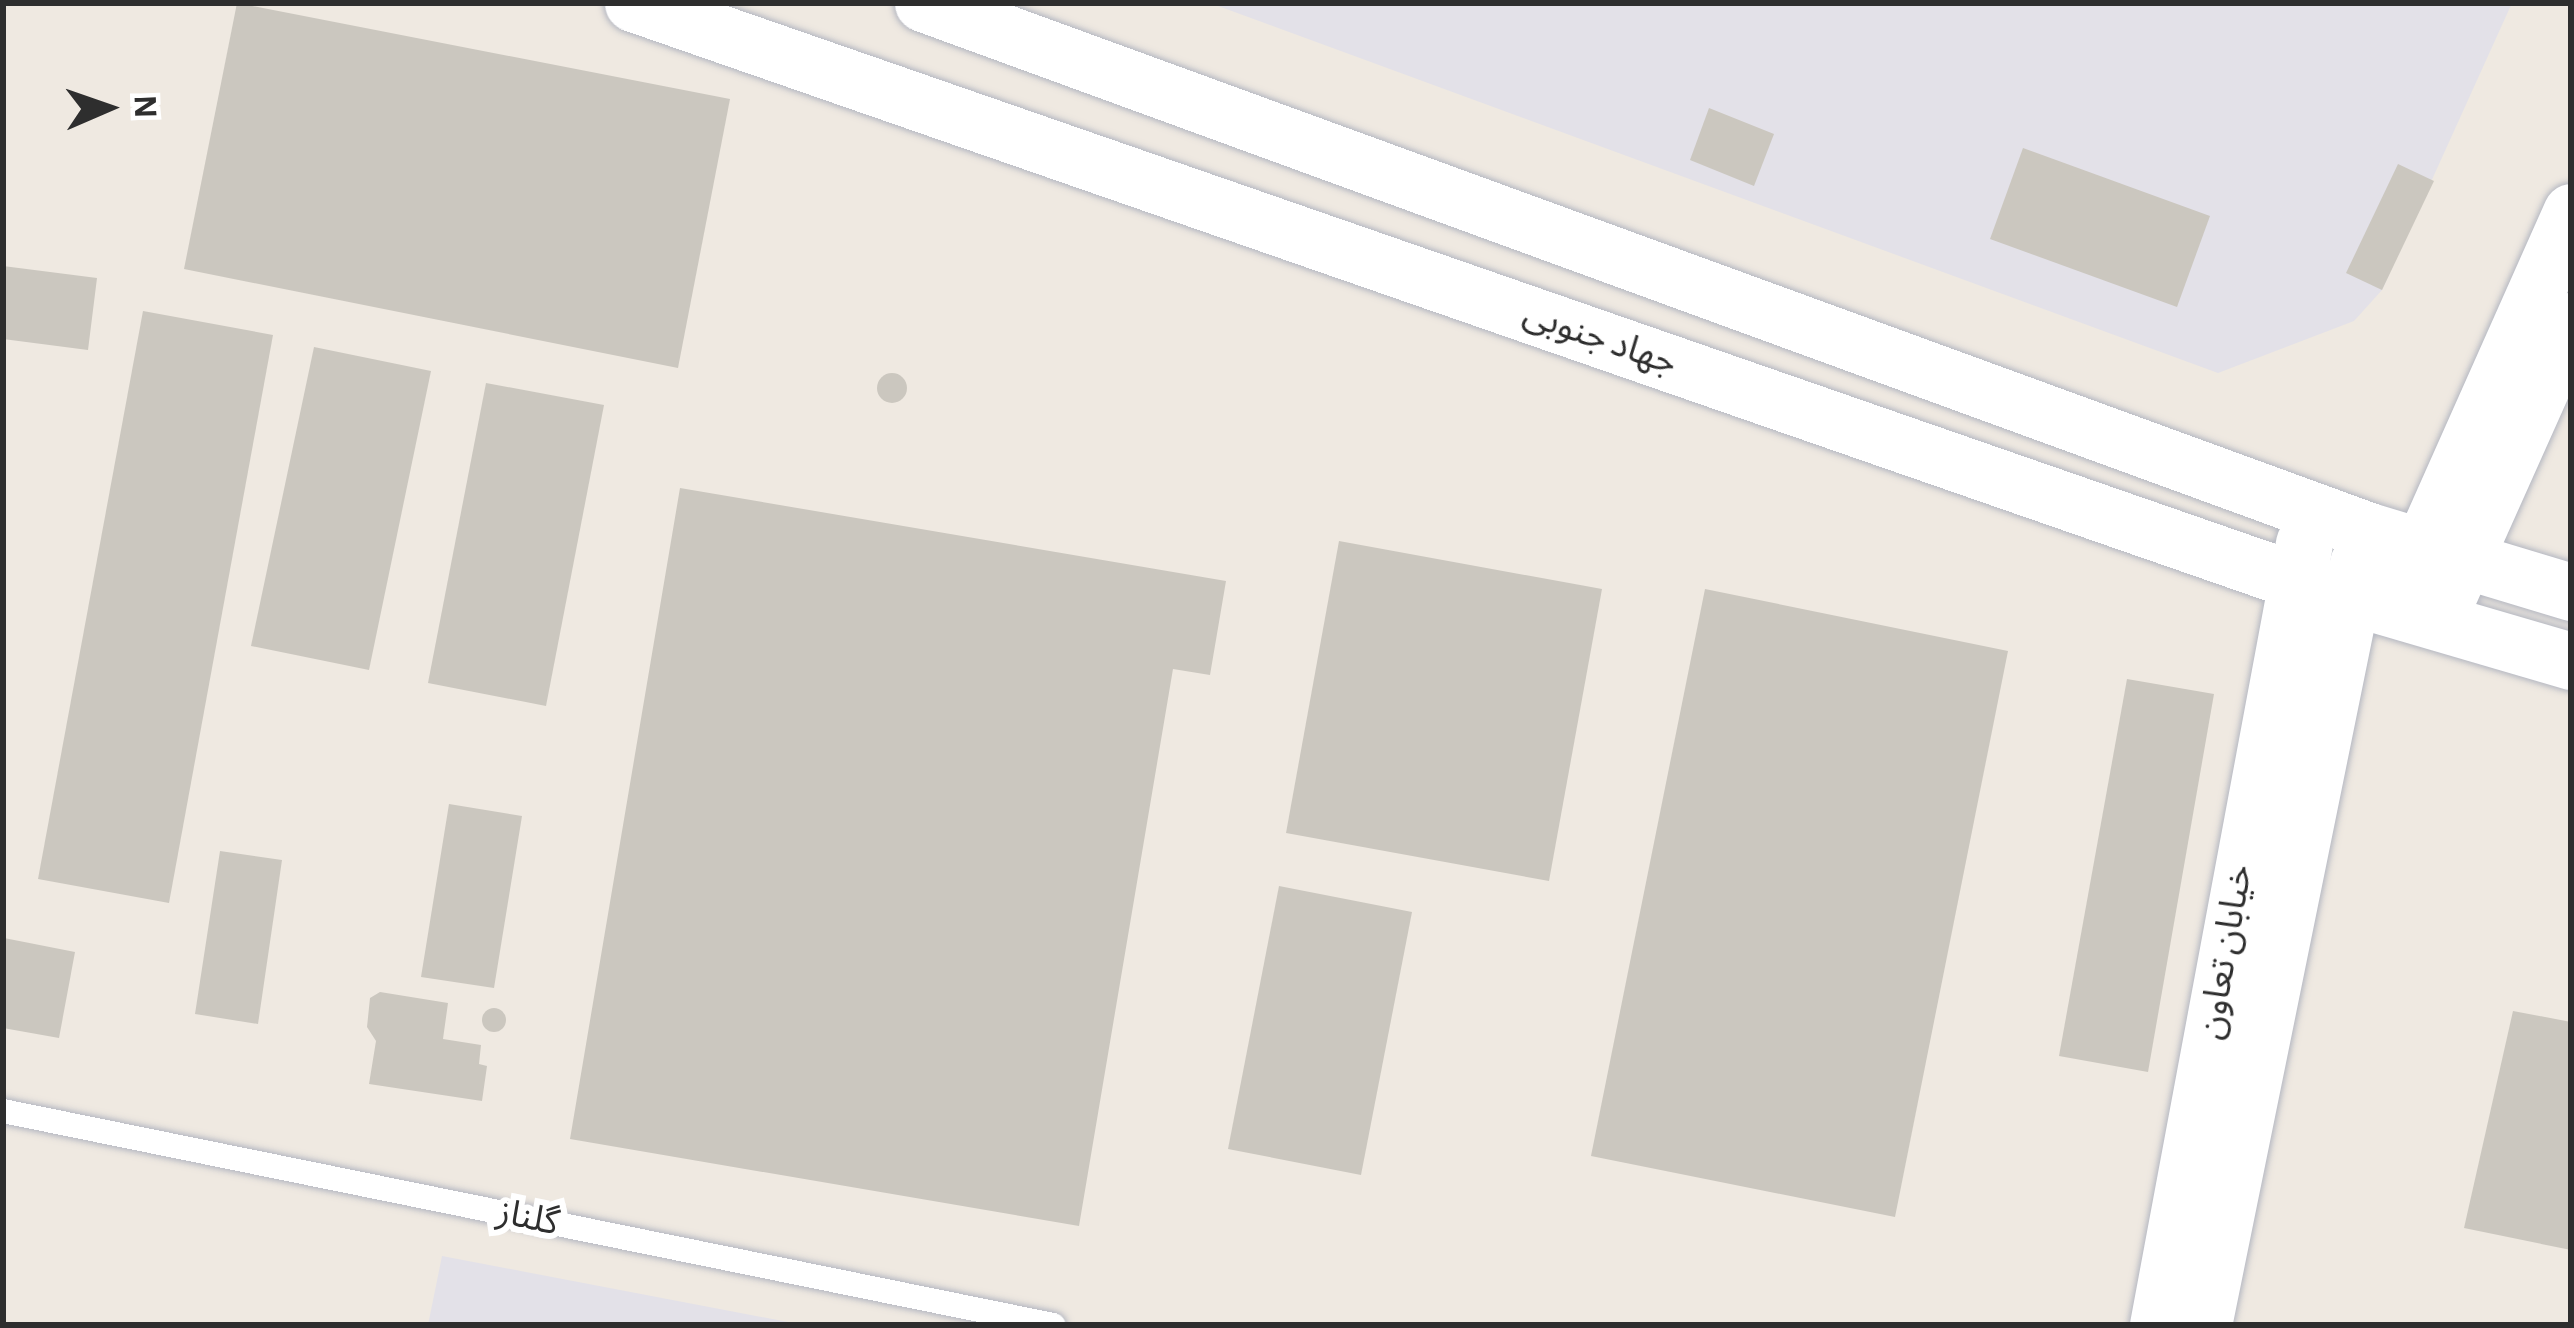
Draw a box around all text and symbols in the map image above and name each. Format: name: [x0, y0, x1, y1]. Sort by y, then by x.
north arrow: [48, 48, 168, 168]
text: N: [128, 95, 161, 119]
street label: جهاد جنوبی: [1517, 293, 1683, 385]
street label: خیابان تعاون: [2189, 861, 2263, 1043]
street label: گلناز: [493, 1190, 563, 1246]

